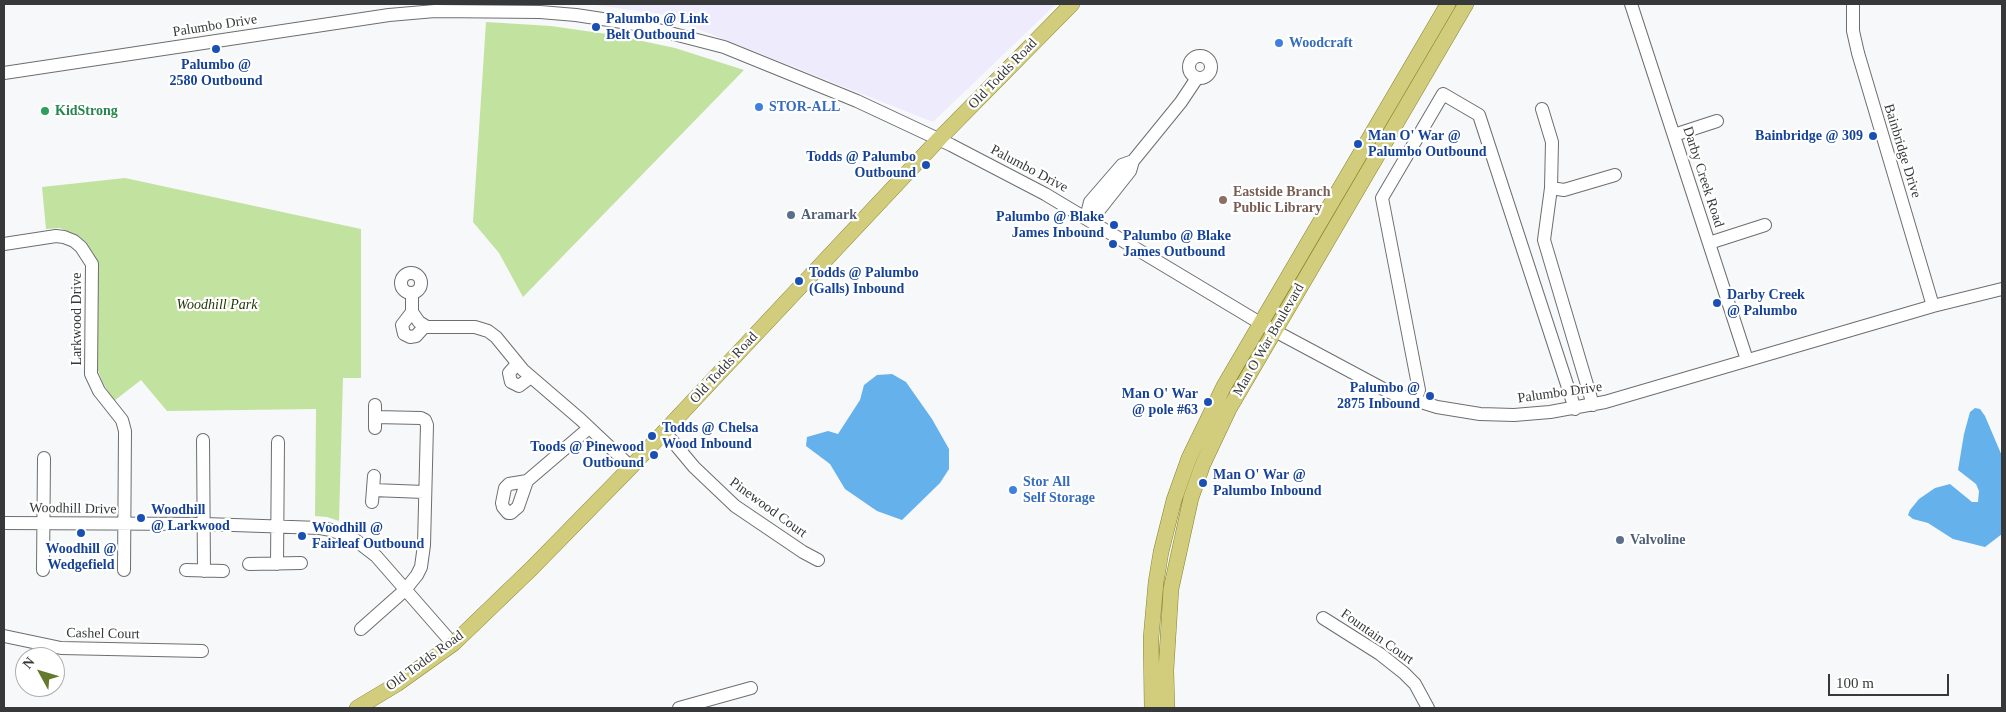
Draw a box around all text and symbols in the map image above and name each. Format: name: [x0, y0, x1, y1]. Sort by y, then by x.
street label: Palumbo Drive: [172, 11, 258, 41]
place label: Palumbo @ Link Belt Outbound: [606, 11, 708, 44]
marker: Palumbo @ Link Belt Outbound: [590, 21, 602, 33]
street label: Old Todds Road: [965, 35, 1041, 113]
place label: Woodcraft: [1289, 35, 1353, 51]
marker: Woodcraft: [1273, 37, 1285, 49]
marker: Palumbo @ 2580 Outbound: [210, 43, 222, 55]
place label: Palumbo @ 2580 Outbound: [170, 57, 262, 90]
place label: STOR-ALL: [769, 99, 840, 115]
marker: STOR-ALL: [753, 101, 765, 113]
street label: Bainbridge Drive: [1880, 102, 1924, 200]
place label: KidStrong: [55, 103, 118, 119]
marker: KidStrong: [39, 105, 51, 117]
street label: Darby Creek Road: [1679, 124, 1727, 230]
place label: Man O' War @ Palumbo Outbound: [1368, 128, 1487, 160]
place label: Bainbridge @ 309: [1755, 128, 1863, 144]
marker: Bainbridge @ 309: [1867, 130, 1879, 142]
marker: Man O' War @ Palumbo Outbound: [1352, 138, 1364, 150]
street label: Palumbo Drive: [987, 142, 1071, 196]
place label: Todds @ Palumbo Outbound: [806, 149, 916, 182]
marker: Todds @ Palumbo Outbound: [920, 159, 932, 171]
place label: Eastside Branch Public Library: [1233, 184, 1331, 216]
marker: Eastside Branch Public Library: [1217, 194, 1229, 206]
place label: Aramark: [801, 207, 857, 223]
marker: Aramark: [785, 209, 797, 221]
place label: Palumbo @ Blake James Inbound: [996, 209, 1104, 242]
marker: Palumbo @ Blake James Inbound: [1108, 219, 1120, 231]
place label: Palumbo @ Blake James Outbound: [1123, 228, 1231, 260]
marker: Palumbo @ Blake James Outbound: [1107, 238, 1119, 250]
place label: Todds @ Palumbo (Galls) Inbound: [809, 265, 919, 298]
street label: Larkwood Drive: [69, 273, 85, 365]
marker: Todds @ Palumbo (Galls) Inbound: [793, 275, 805, 287]
street label: Man O War Boulevard: [1230, 281, 1308, 399]
place label: Darby Creek @ Palumbo: [1727, 287, 1805, 320]
park label: Woodhill Park: [177, 297, 257, 313]
marker: Darby Creek @ Palumbo: [1711, 297, 1723, 309]
street label: Old Todds Road: [687, 329, 761, 407]
street label: Palumbo Drive: [1517, 379, 1603, 407]
place label: Palumbo @ 2875 Inbound: [1337, 380, 1420, 412]
place label: Man O' War @ pole #63: [1122, 386, 1198, 418]
marker: Palumbo @ 2875 Inbound: [1424, 390, 1436, 402]
marker: Man O' War @ pole #63: [1202, 396, 1214, 408]
place label: Todds @ Chelsa Wood Inbound: [662, 420, 759, 452]
marker: Todds @ Chelsa Wood Inbound: [646, 430, 658, 442]
place label: Toods @ Pinewood Outbound: [530, 439, 644, 472]
marker: Toods @ Pinewood Outbound: [648, 449, 660, 461]
place label: Man O' War @ Palumbo Inbound: [1213, 467, 1322, 500]
street label: Pinewood Court: [726, 474, 810, 542]
place label: Stor All Self Storage: [1023, 474, 1095, 507]
marker: Man O' War @ Palumbo Inbound: [1197, 477, 1209, 489]
marker: Stor All Self Storage: [1007, 484, 1019, 496]
street label: Woodhill Drive: [29, 500, 117, 518]
place label: Woodhill @ Larkwood: [151, 502, 230, 534]
marker: Woodhill @ Larkwood: [135, 512, 147, 524]
place label: Woodhill @ Fairleaf Outbound: [312, 520, 424, 552]
marker: Woodhill @ Wedgefield: [75, 527, 87, 539]
marker: Woodhill @ Fairleaf Outbound: [296, 530, 308, 542]
place label: Valvoline: [1630, 532, 1685, 548]
marker: Valvoline: [1614, 534, 1626, 546]
place label: Woodhill @ Wedgefield: [46, 541, 116, 574]
street label: Fountain Court: [1337, 606, 1417, 668]
street label: Cashel Court: [66, 625, 140, 643]
street label: Old Todds Road: [383, 627, 467, 695]
north arrow: [15, 647, 65, 697]
text: N: [20, 654, 38, 672]
scale bar: [1831, 664, 1952, 696]
text: 100 m: [1836, 675, 1874, 691]

